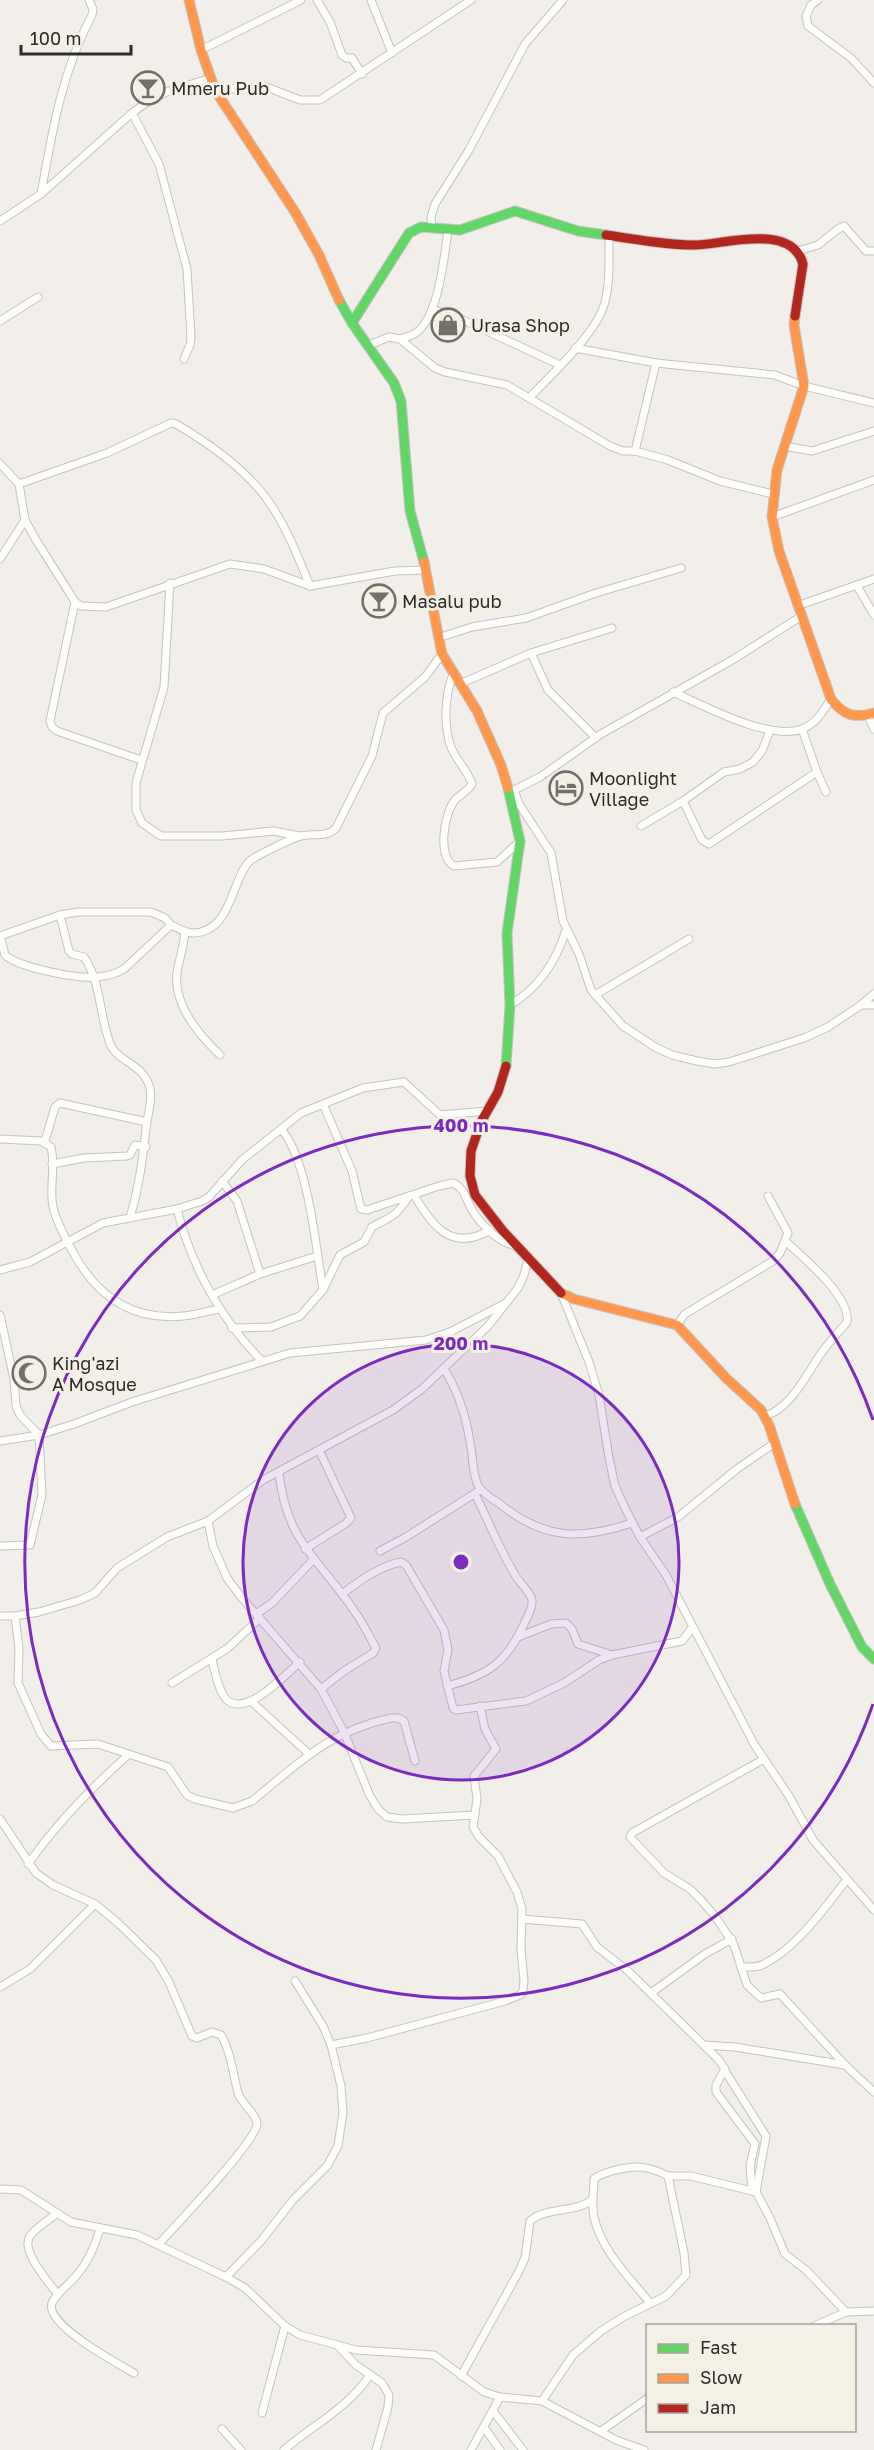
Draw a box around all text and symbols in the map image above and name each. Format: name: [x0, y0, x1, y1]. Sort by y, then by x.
scale bar: [21, 18, 130, 56]
text: 100 m: [30, 27, 81, 49]
bar icon: Mmeru Pub: [130, 70, 166, 106]
place label: Mmeru Pub: [171, 77, 269, 99]
shop icon: Urasa Shop: [430, 307, 466, 343]
place label: Urasa Shop: [471, 314, 570, 336]
bar icon: Masalu pub: [361, 583, 397, 619]
place label: Masalu pub: [402, 590, 502, 612]
place label: Moonlight Village: [589, 767, 677, 810]
hotel icon: Moonlight Village: [548, 770, 584, 806]
text: 400 m: [434, 1114, 488, 1136]
text: 200 m: [434, 1332, 488, 1354]
place label: King'azi A Mosque: [52, 1352, 137, 1395]
mosque icon: King'azi A Mosque: [11, 1355, 47, 1391]
centre of rings: [451, 1552, 471, 1572]
legend: [646, 2324, 856, 2432]
text: Fast: [700, 2336, 737, 2358]
text: Slow: [700, 2366, 743, 2388]
text: Jam: [700, 2396, 736, 2418]

